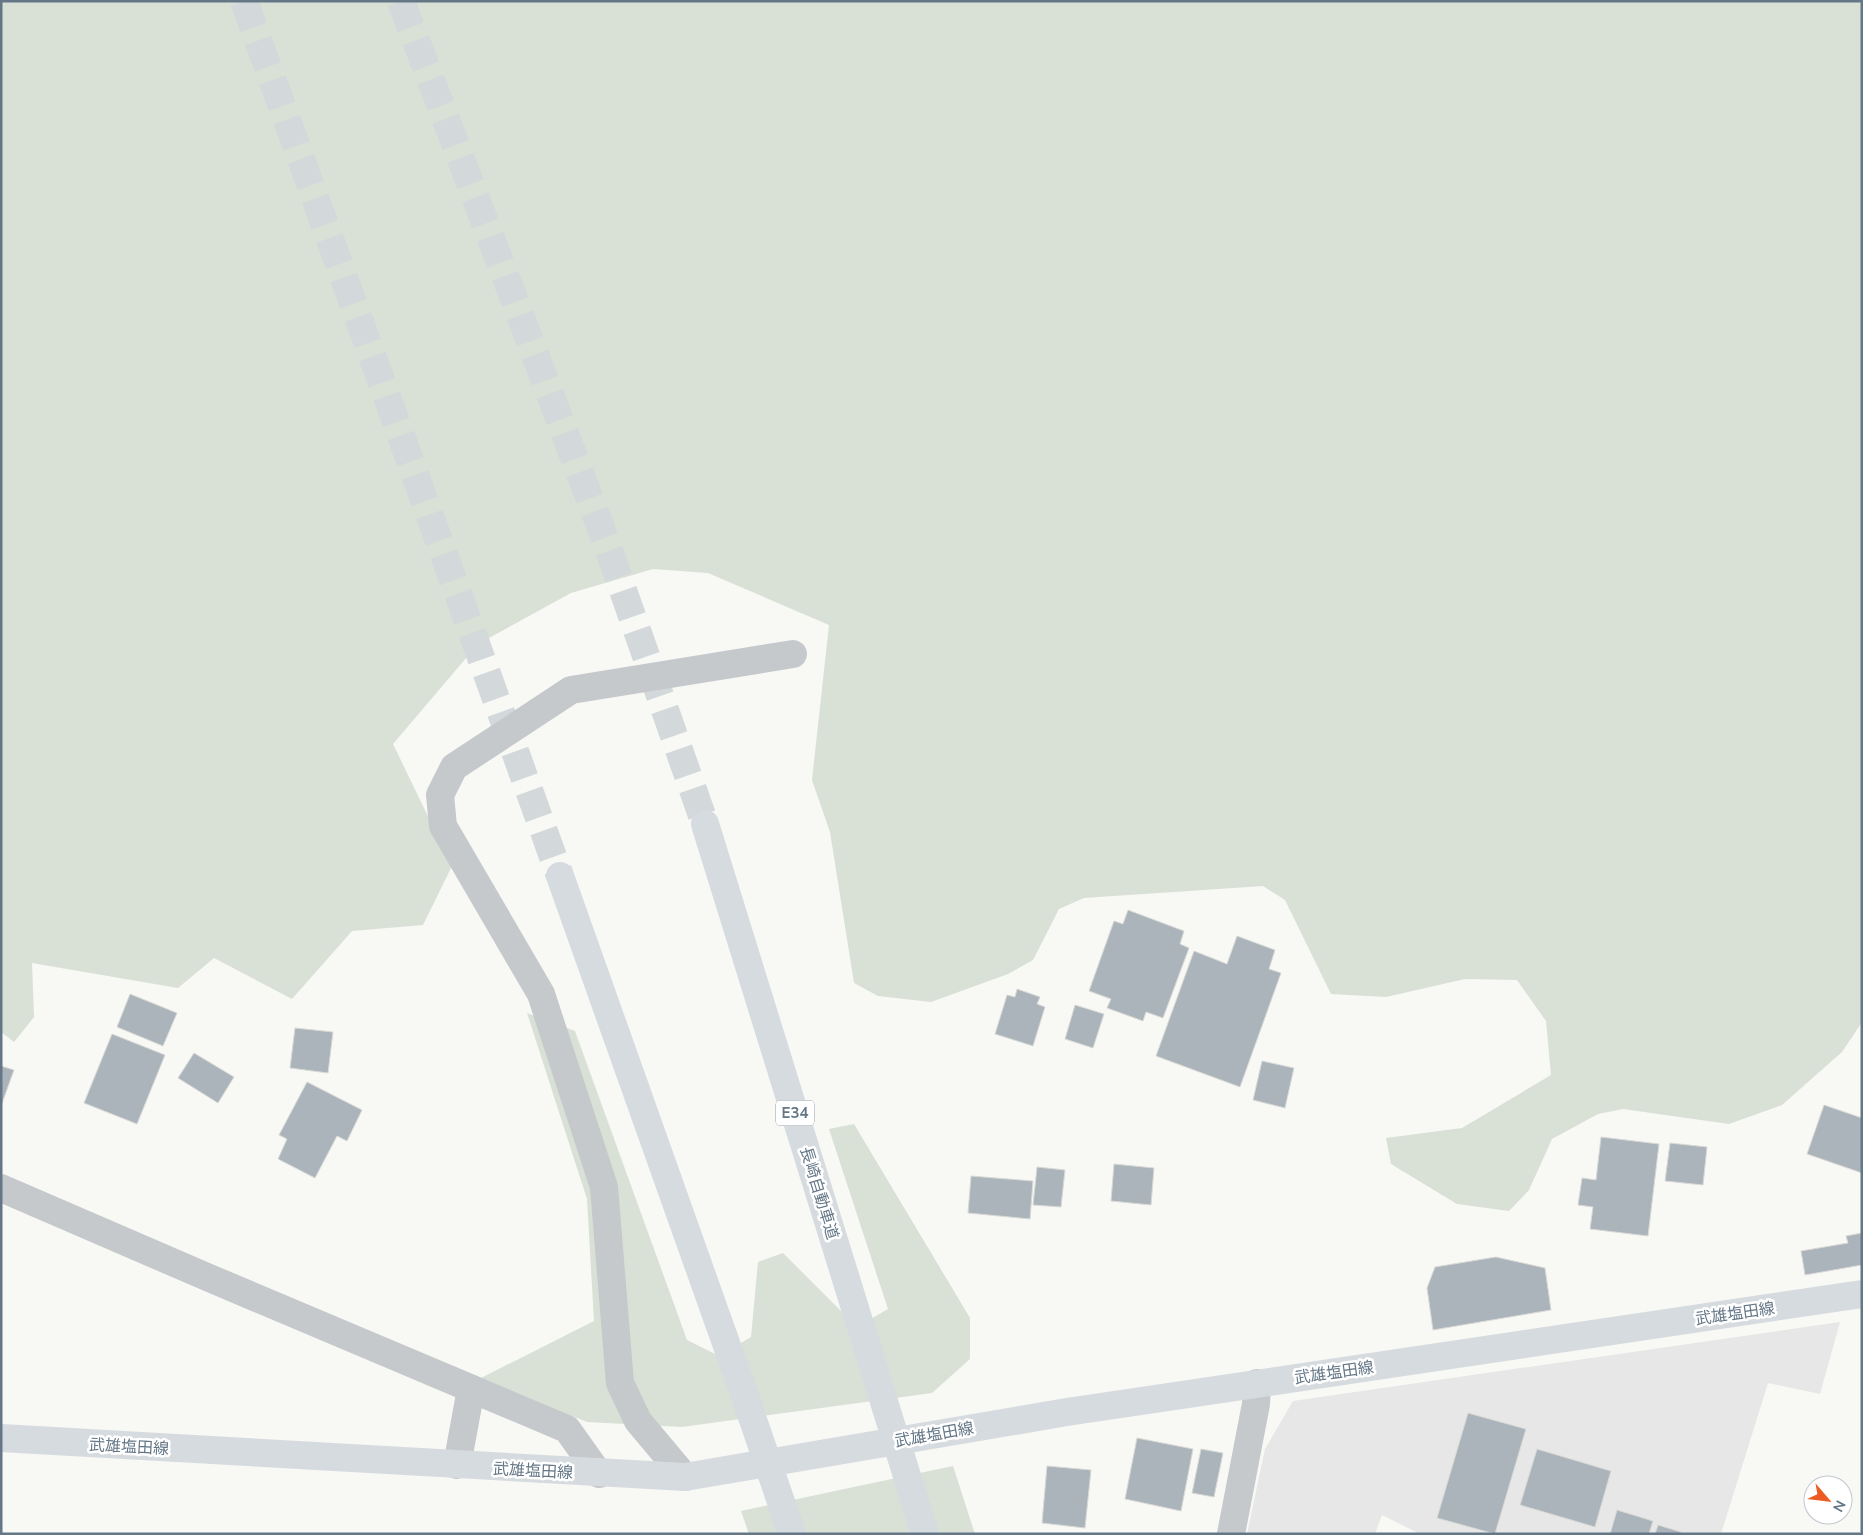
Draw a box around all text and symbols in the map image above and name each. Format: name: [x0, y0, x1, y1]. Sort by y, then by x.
road number: E34: [776, 1100, 814, 1126]
street label: 長崎自動車道: [794, 1144, 844, 1242]
street label: 武雄塩田線: [1694, 1298, 1776, 1330]
street label: 武雄塩田線: [1293, 1357, 1375, 1389]
street label: 武雄塩田線: [893, 1417, 975, 1453]
street label: 武雄塩田線: [88, 1434, 169, 1460]
street label: 武雄塩田線: [492, 1458, 573, 1484]
north arrow: [1803, 1475, 1853, 1525]
text: N: [1828, 1497, 1850, 1515]

